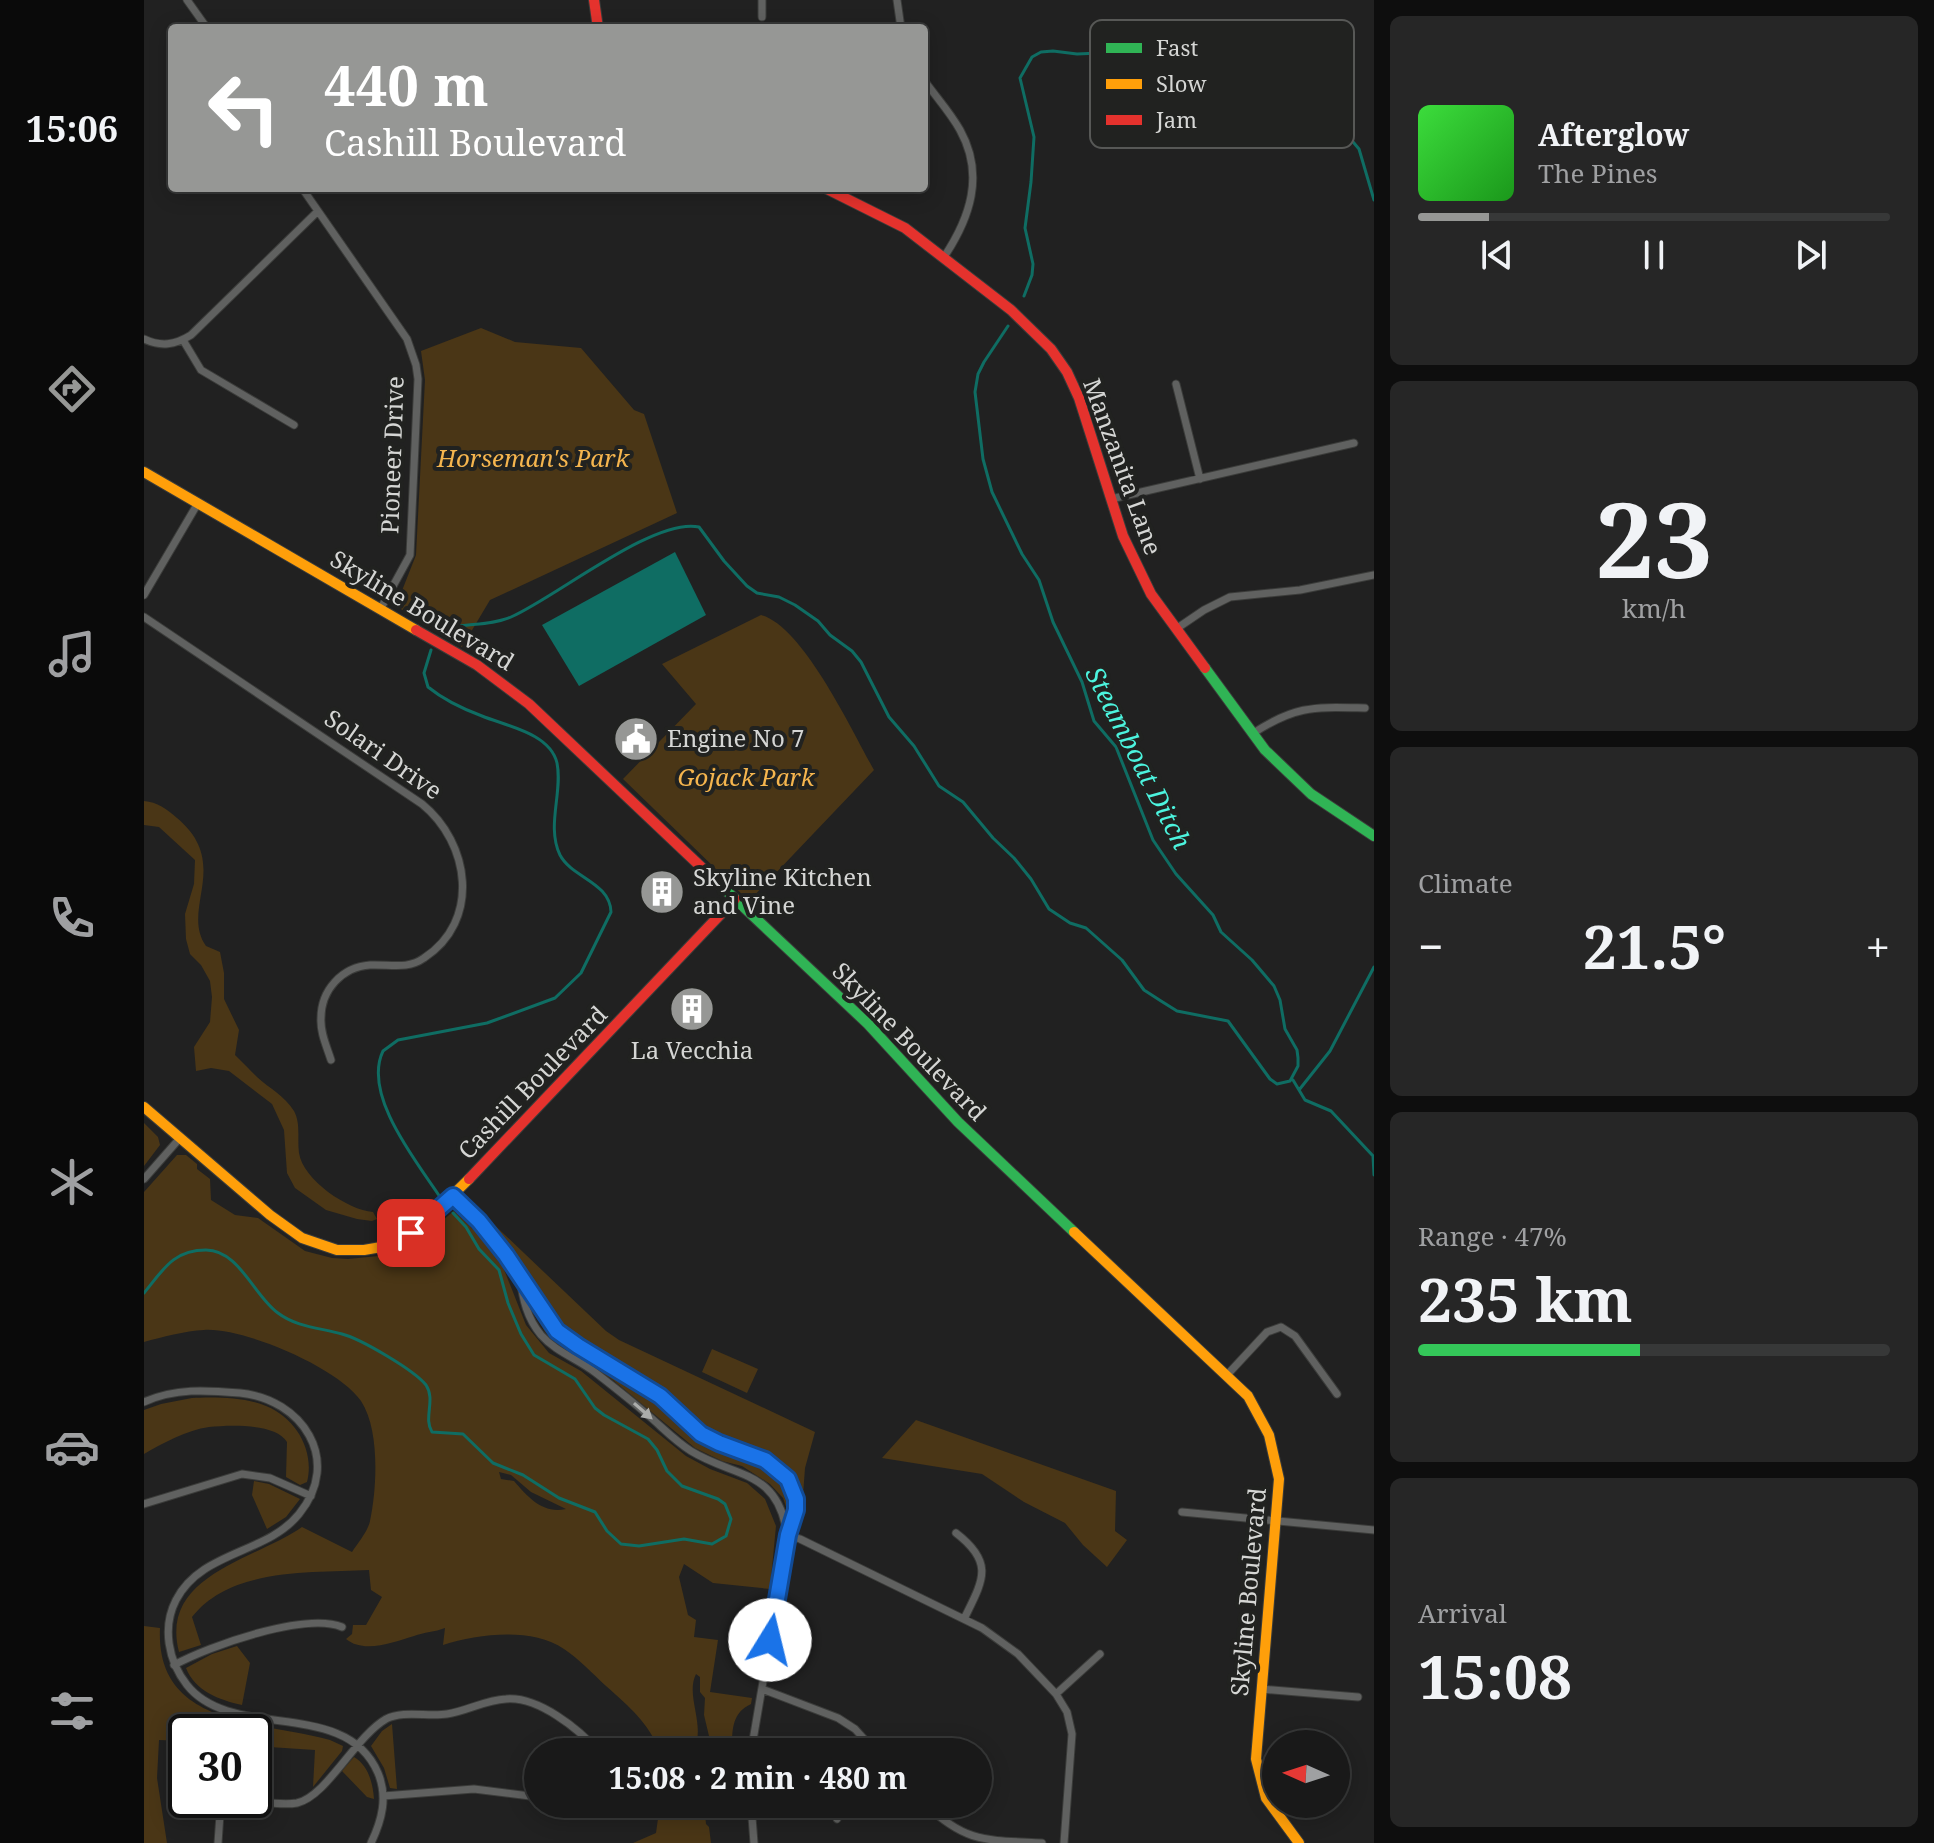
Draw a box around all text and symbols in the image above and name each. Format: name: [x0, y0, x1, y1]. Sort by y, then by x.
legend: [1090, 20, 1354, 148]
text: Fast: [1156, 32, 1198, 62]
text: 440 m: [324, 46, 489, 122]
icon: left: [192, 56, 296, 160]
text: Slow: [1156, 68, 1206, 98]
text: 15:06: [26, 104, 118, 153]
text: Jam: [1155, 104, 1197, 134]
text: Afterglow: [1538, 114, 1689, 155]
text: Cashill Boulevard: [324, 118, 626, 167]
text: The Pines: [1538, 155, 1658, 191]
icon: previous: [1475, 233, 1519, 277]
icon: pause: [1632, 233, 1676, 277]
icon: next: [1789, 233, 1833, 277]
icon: directions: [44, 361, 100, 417]
street label: Manzanita Lane: [1076, 374, 1171, 559]
street label: Pioneer Drive: [372, 375, 411, 534]
park label: Horseman's Park: [436, 441, 630, 474]
text: 23: [1595, 467, 1713, 608]
street label: Skyline Boulevard: [325, 542, 521, 678]
text: km/h: [1622, 590, 1686, 626]
icon: music: [44, 626, 100, 682]
water label: Steamboat Ditch: [1077, 660, 1201, 855]
street label: Solari Drive: [319, 701, 449, 806]
public building icon: Engine No 7: [612, 715, 660, 763]
place label: Engine No 7: [667, 721, 804, 754]
park label: Gojack Park: [677, 760, 816, 793]
place label: Skyline Kitchen and Vine: [693, 860, 872, 921]
text: Climate: [1418, 865, 1513, 901]
building icon: Skyline Kitchen and Vine: [638, 868, 686, 916]
icon: phone: [44, 890, 100, 946]
text: 21.5°: [1583, 905, 1726, 987]
text: −: [1418, 916, 1443, 976]
text: +: [1865, 916, 1890, 976]
street label: Skyline Boulevard: [826, 954, 995, 1128]
building icon: La Vecchia: [668, 985, 716, 1033]
street label: Cashill Boulevard: [450, 998, 614, 1166]
place label: La Vecchia: [631, 1033, 753, 1066]
icon: climate: [44, 1154, 100, 1210]
pin: [377, 1199, 445, 1267]
icon: arrive: [389, 1211, 433, 1255]
text: Range · 47%: [1418, 1218, 1567, 1254]
text: 235 km: [1418, 1258, 1633, 1340]
one-way arrow: [633, 1401, 652, 1419]
icon: car: [44, 1419, 100, 1475]
street label: Skyline Boulevard: [1222, 1486, 1273, 1697]
text: Arrival: [1418, 1595, 1507, 1631]
position arrow: [728, 1598, 812, 1682]
text: 15:08: [1418, 1635, 1572, 1717]
icon: filters: [44, 1683, 100, 1739]
speed limit sign: 30: [168, 1714, 272, 1818]
north arrow: [1262, 1730, 1350, 1818]
map controls: [1262, 1730, 1350, 1818]
text: 15:08 · 2 min · 480 m: [609, 1757, 907, 1798]

